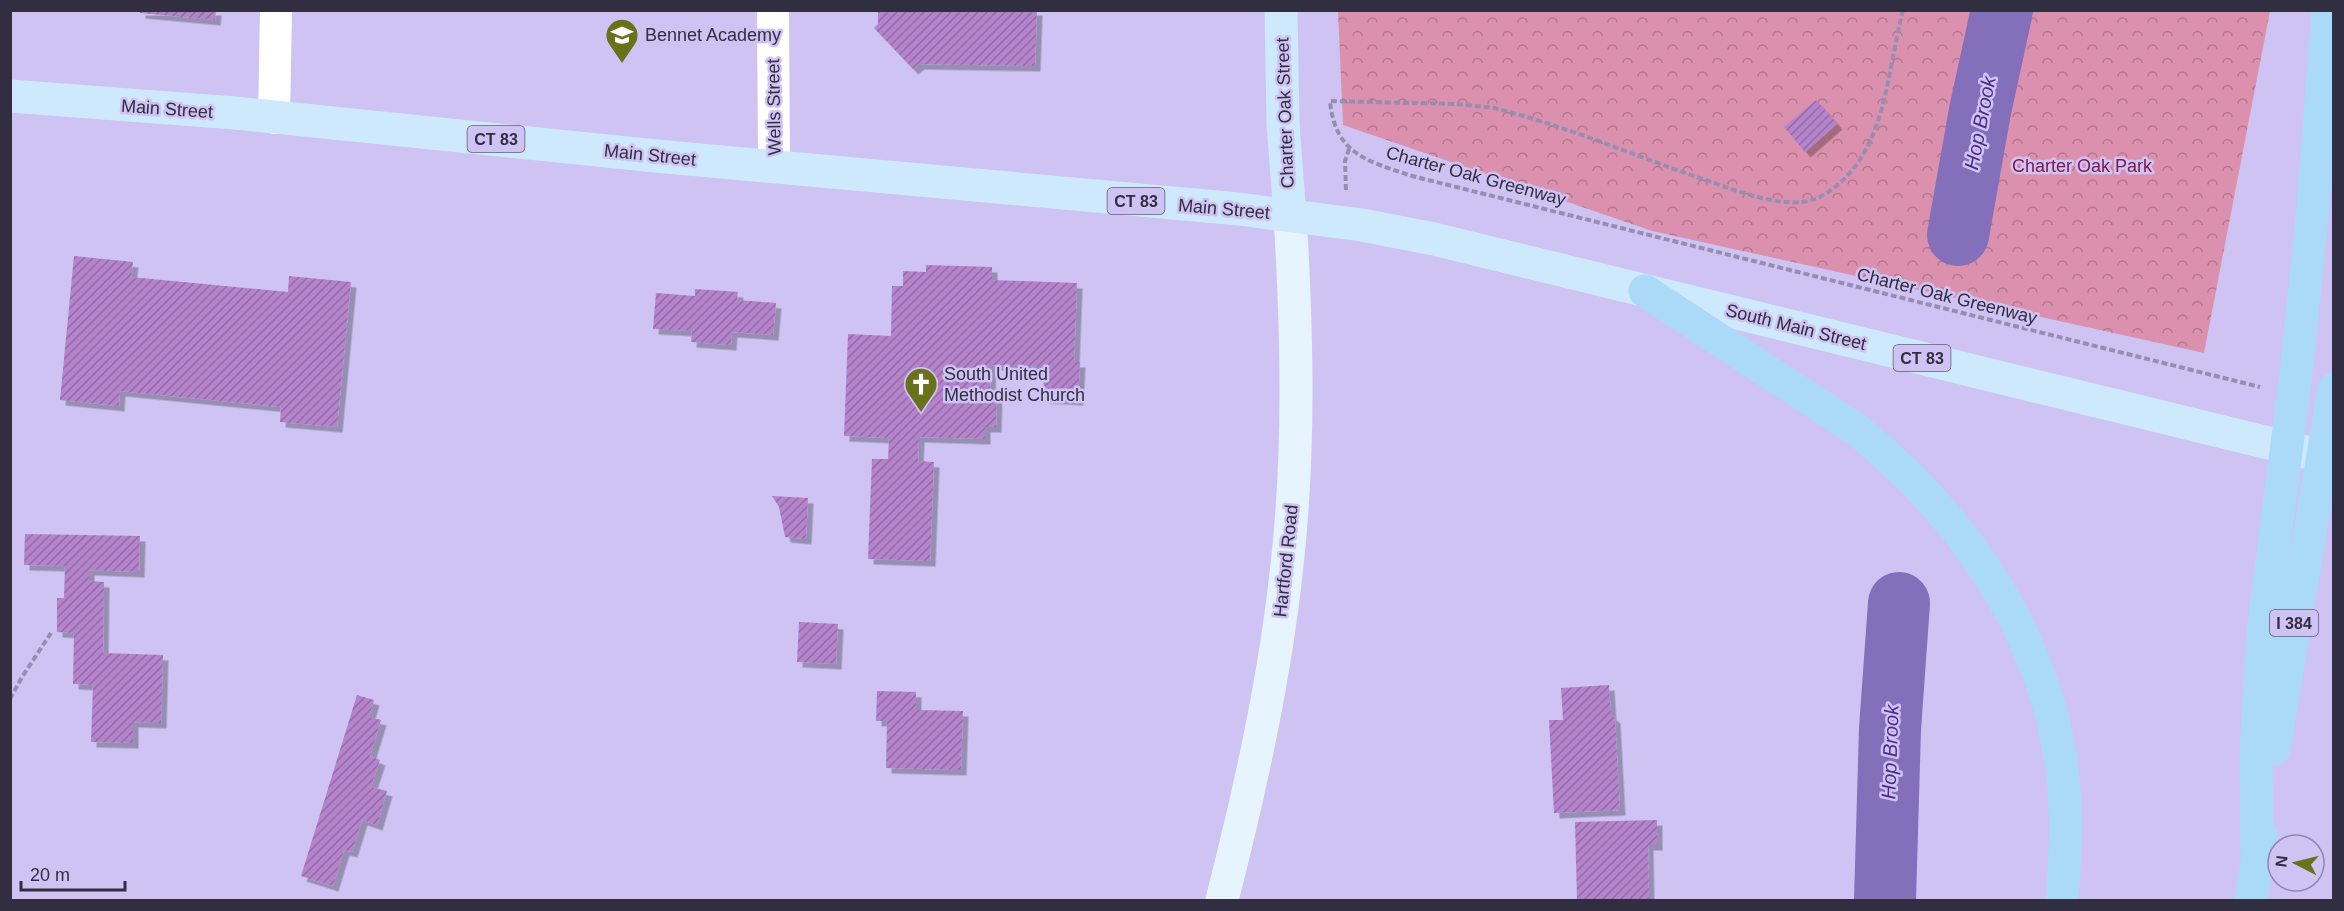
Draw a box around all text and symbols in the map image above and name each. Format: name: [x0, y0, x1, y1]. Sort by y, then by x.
school or university icon: Bennet Academy: [604, 17, 640, 64]
place label: Bennet Academy: [645, 25, 781, 45]
street label: Charter Oak Street: [1272, 37, 1298, 189]
street label: Wells Street: [763, 58, 785, 156]
water label: Hop Brook: [1960, 74, 2000, 171]
street label: Main Street: [120, 96, 214, 122]
road number: CT 83: [468, 126, 524, 152]
street label: Main Street: [603, 140, 697, 170]
street label: Charter Oak Greenway: [1384, 142, 1568, 210]
park label: Charter Oak Park: [2012, 156, 2153, 176]
road number: CT 83: [1108, 188, 1164, 214]
street label: Main Street: [1177, 195, 1271, 223]
street label: Charter Oak Greenway: [1855, 264, 2039, 328]
street label: South Main Street: [1724, 300, 1868, 354]
road number: CT 83: [1894, 345, 1950, 371]
place label: South United Methodist Church: [944, 364, 1085, 405]
church icon: South United Methodist Church: [903, 366, 939, 413]
street label: Hartford Road: [1270, 504, 1302, 618]
road number: I 384: [2270, 610, 2318, 636]
water label: Hop Brook: [1877, 703, 1903, 800]
north arrow: [2266, 833, 2326, 893]
scale bar: [21, 854, 124, 892]
text: N: [2272, 854, 2291, 868]
text: 20 m: [30, 865, 70, 885]

